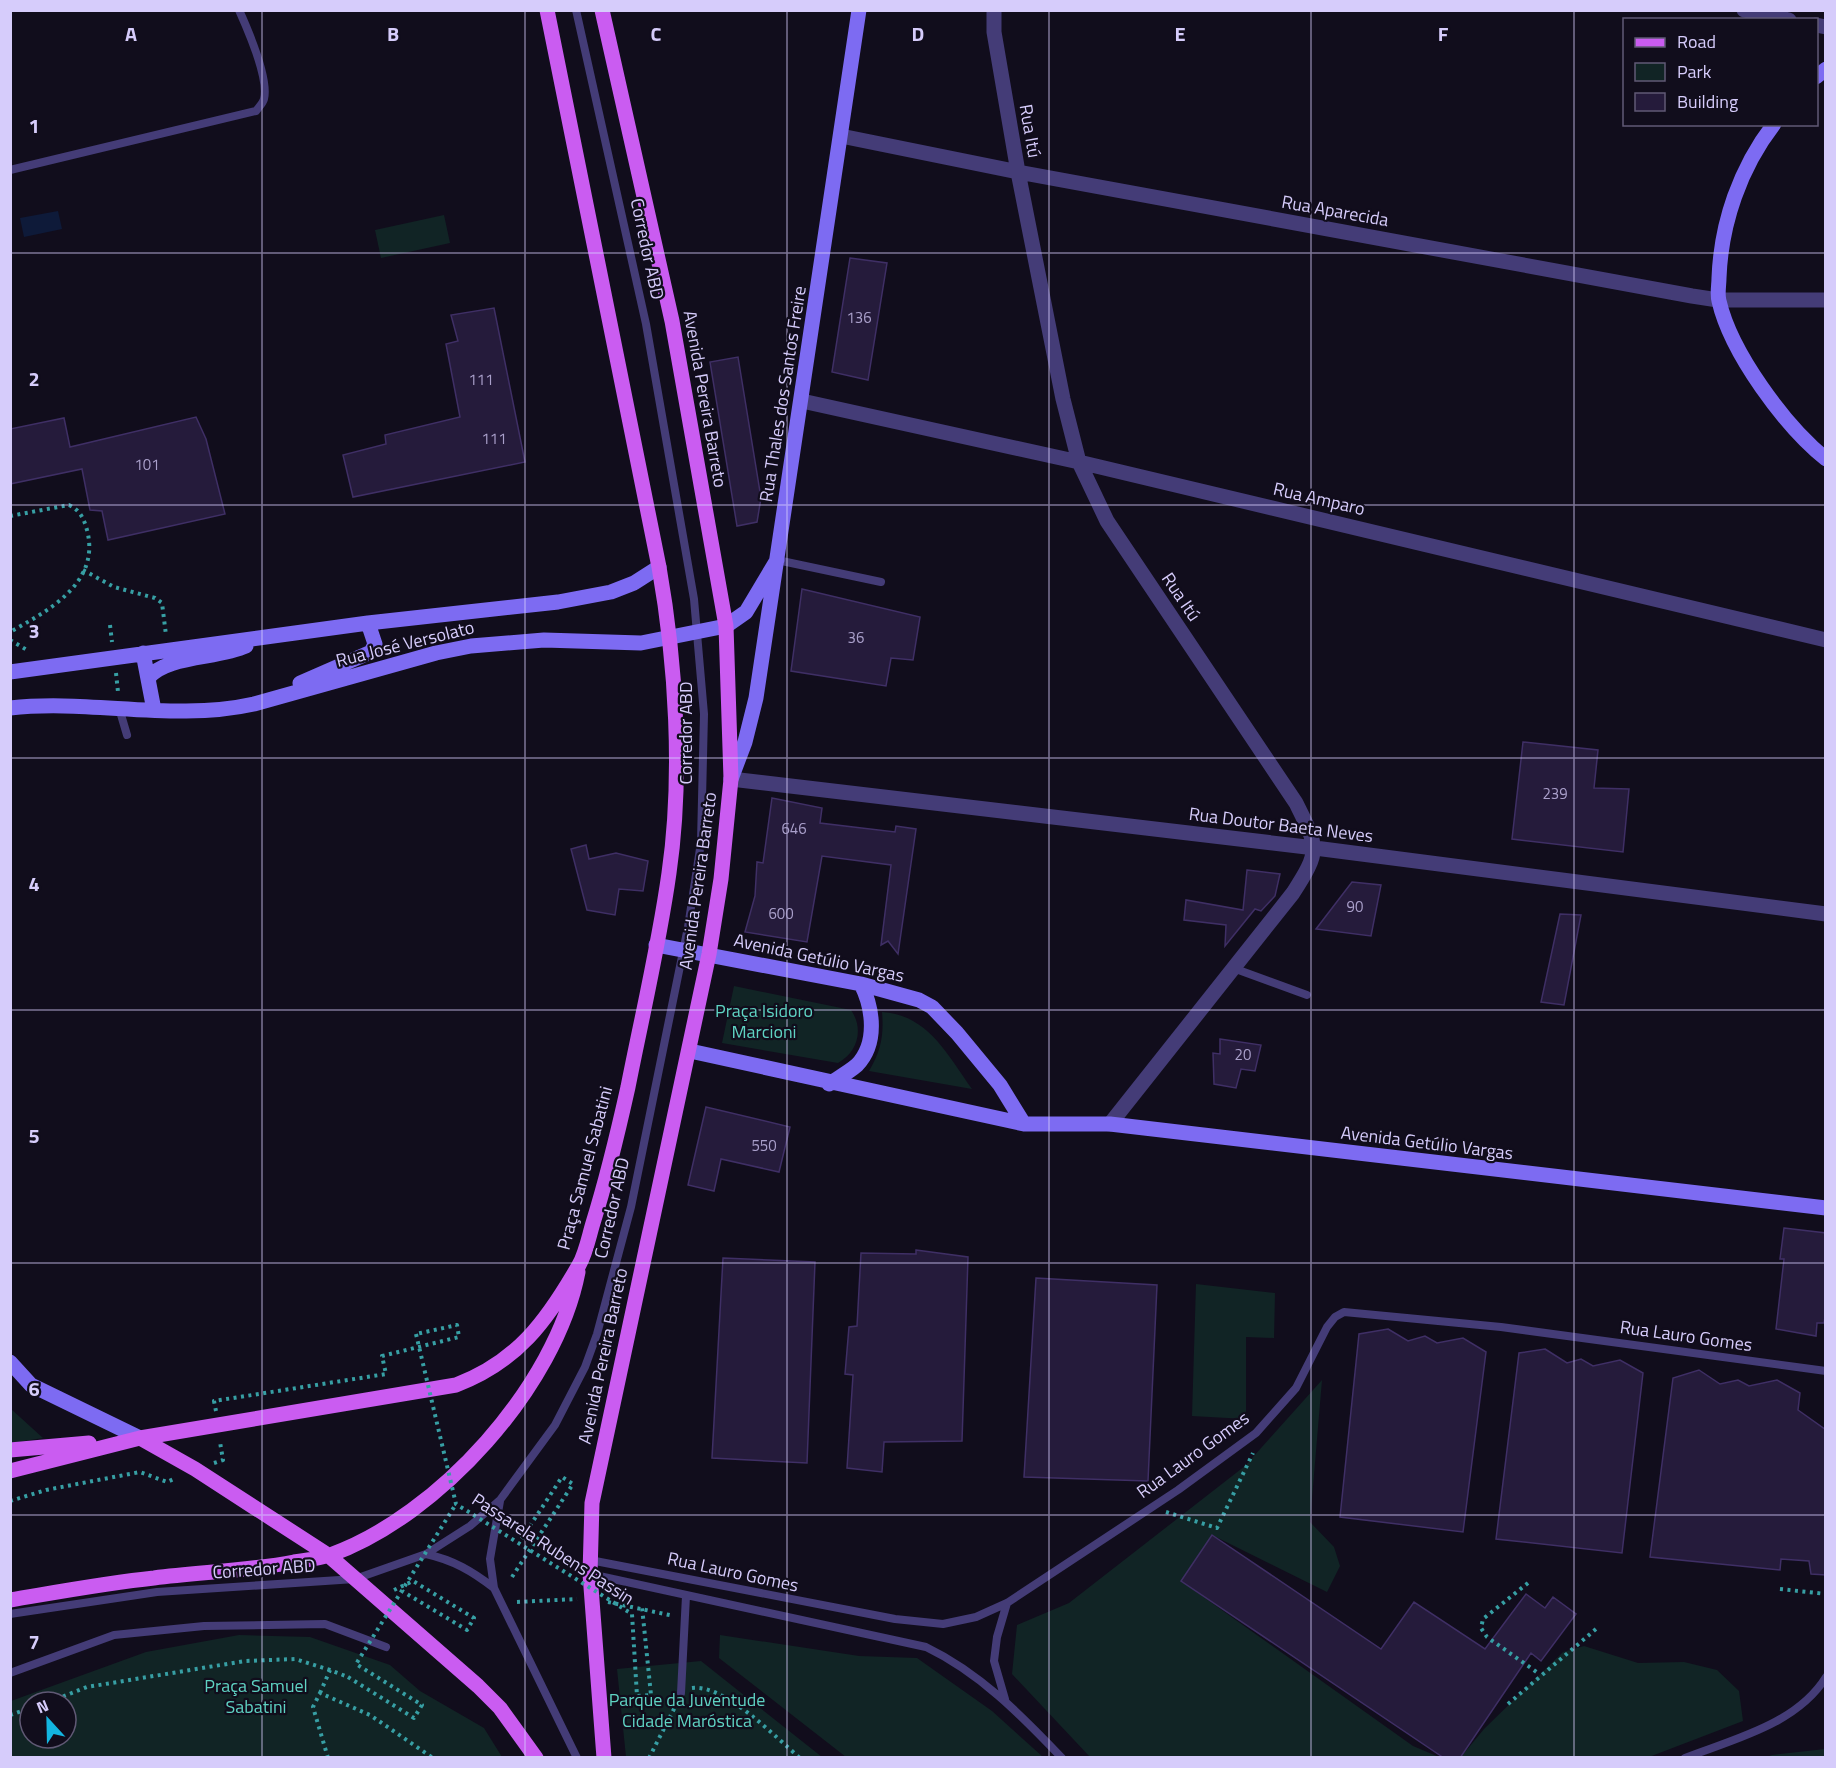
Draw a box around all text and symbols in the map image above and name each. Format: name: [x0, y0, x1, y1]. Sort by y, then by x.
text: A: [125, 18, 137, 49]
text: B: [387, 18, 399, 49]
text: C: [651, 18, 662, 49]
text: D: [912, 18, 924, 49]
text: E: [1174, 18, 1186, 49]
text: F: [1438, 18, 1449, 49]
legend: [1623, 18, 1818, 126]
text: Road: [1677, 28, 1716, 55]
text: Park: [1677, 58, 1712, 85]
text: Building: [1677, 88, 1738, 115]
street label: Rua Itú: [1013, 102, 1048, 160]
text: 1: [28, 110, 40, 141]
street label: Rua Aparecida: [1279, 188, 1391, 233]
street label: Corredor ABD: [624, 196, 671, 302]
street label: Rua Thales dos Santos Freire: [752, 284, 813, 504]
house number: 136: [846, 306, 872, 329]
street label: Avenida Pereira Barreto: [677, 308, 734, 490]
text: 2: [28, 363, 40, 394]
house number: 111: [468, 368, 494, 391]
house number: 111: [481, 427, 507, 450]
house number: 101: [134, 453, 160, 476]
street label: Rua Amparo: [1271, 475, 1368, 522]
street label: Rua Itú: [1155, 567, 1208, 627]
street label: Rua José Versolato: [333, 613, 477, 674]
text: 3: [28, 615, 40, 646]
house number: 36: [848, 626, 864, 649]
street label: Corredor ABD: [672, 681, 699, 785]
house number: 239: [1542, 782, 1568, 805]
street label: Avenida Pereira Barreto: [672, 790, 723, 972]
street label: Rua Doutor Baeta Neves: [1187, 800, 1375, 849]
house number: 646: [781, 817, 807, 840]
text: 4: [28, 868, 40, 899]
house number: 90: [1347, 895, 1363, 918]
house number: 600: [768, 902, 794, 925]
street label: Avenida Getúlio Vargas: [731, 926, 907, 989]
park label: Praça Isidoro Marcioni: [715, 997, 813, 1045]
house number: 20: [1235, 1043, 1251, 1066]
street label: Praça Samuel Sabatini: [550, 1083, 619, 1253]
street label: Avenida Getúlio Vargas: [1339, 1119, 1515, 1166]
text: 5: [28, 1120, 40, 1151]
house number: 550: [751, 1134, 777, 1157]
street label: Corredor ABD: [587, 1155, 636, 1261]
street label: Avenida Pereira Barreto: [571, 1265, 634, 1446]
street label: Rua Lauro Gomes: [1618, 1313, 1754, 1358]
text: 6: [28, 1373, 40, 1404]
street label: Rua Lauro Gomes: [1131, 1404, 1255, 1505]
street label: Passarela Rubens Passin: [467, 1486, 640, 1611]
street label: Rua Lauro Gomes: [665, 1544, 801, 1599]
street label: Corredor ABD: [212, 1551, 316, 1586]
text: 7: [28, 1626, 40, 1657]
park label: Praça Samuel Sabatini: [204, 1672, 308, 1720]
park label: Parque da Juventude Cidade Maróstica: [609, 1686, 765, 1734]
north arrow: [18, 1690, 78, 1750]
text: N: [33, 1693, 52, 1719]

